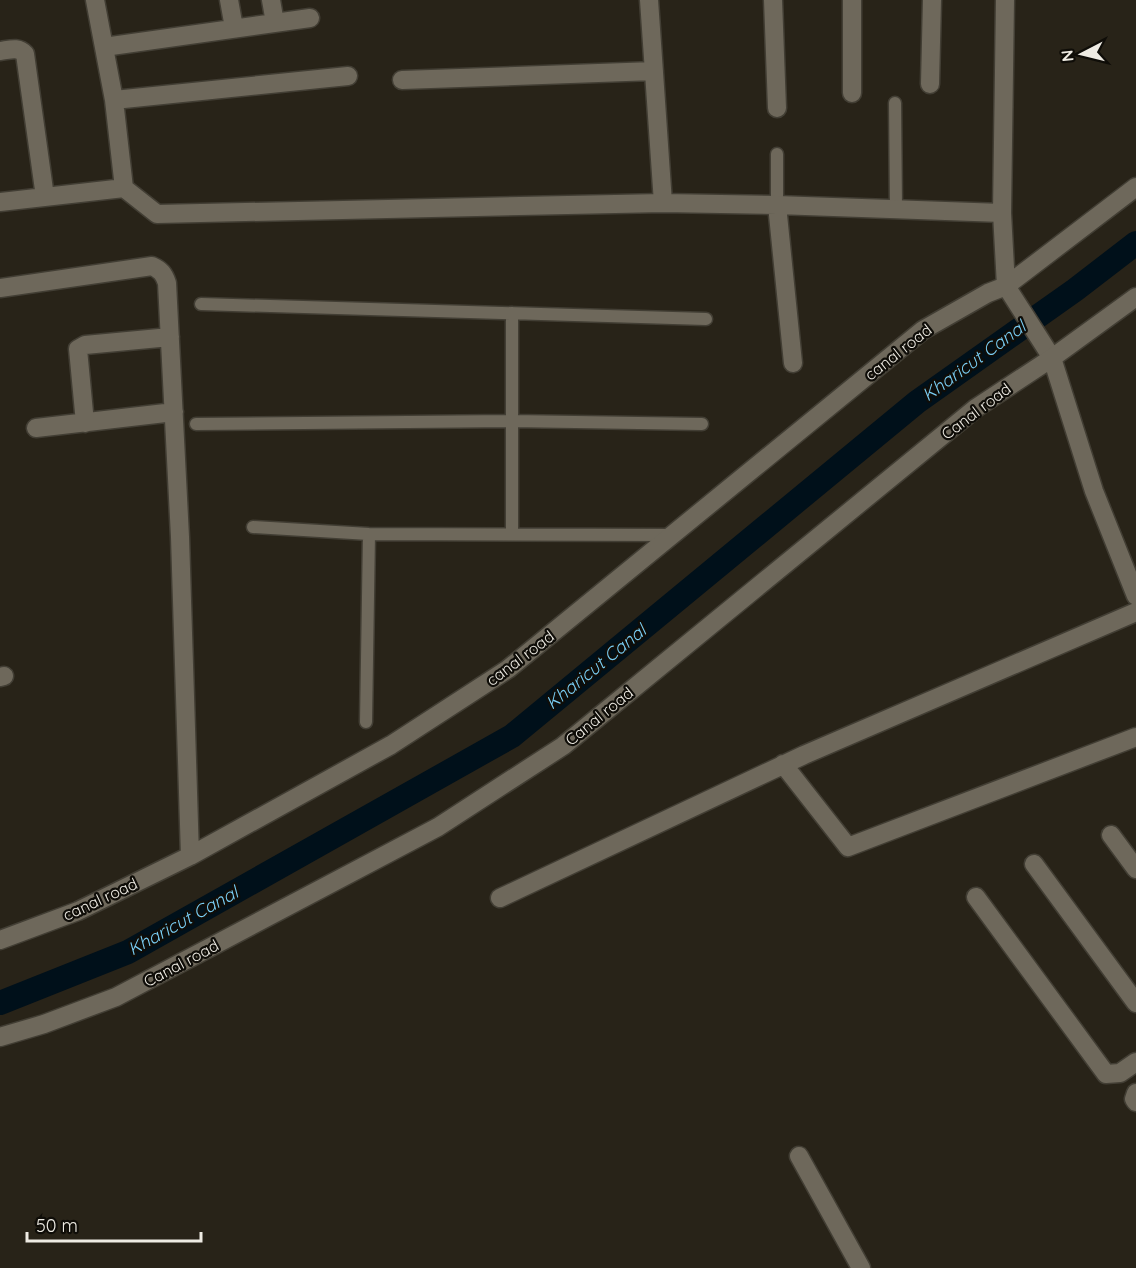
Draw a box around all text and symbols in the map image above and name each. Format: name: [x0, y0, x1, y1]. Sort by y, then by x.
north arrow: [1052, 24, 1112, 84]
text: N: [1056, 49, 1078, 63]
water label: Kharicut Canal: [917, 314, 1032, 406]
street label: canal road: [860, 320, 936, 384]
street label: Canal road: [937, 378, 1015, 444]
water label: Kharicut Canal: [541, 618, 652, 714]
street label: canal road: [482, 626, 558, 690]
street label: Canal road: [561, 682, 637, 750]
street label: canal road: [60, 873, 140, 925]
water label: Kharicut Canal: [123, 880, 244, 960]
street label: Canal road: [140, 935, 222, 991]
scale bar: [27, 1205, 201, 1243]
text: 50 m: [36, 1214, 78, 1237]

